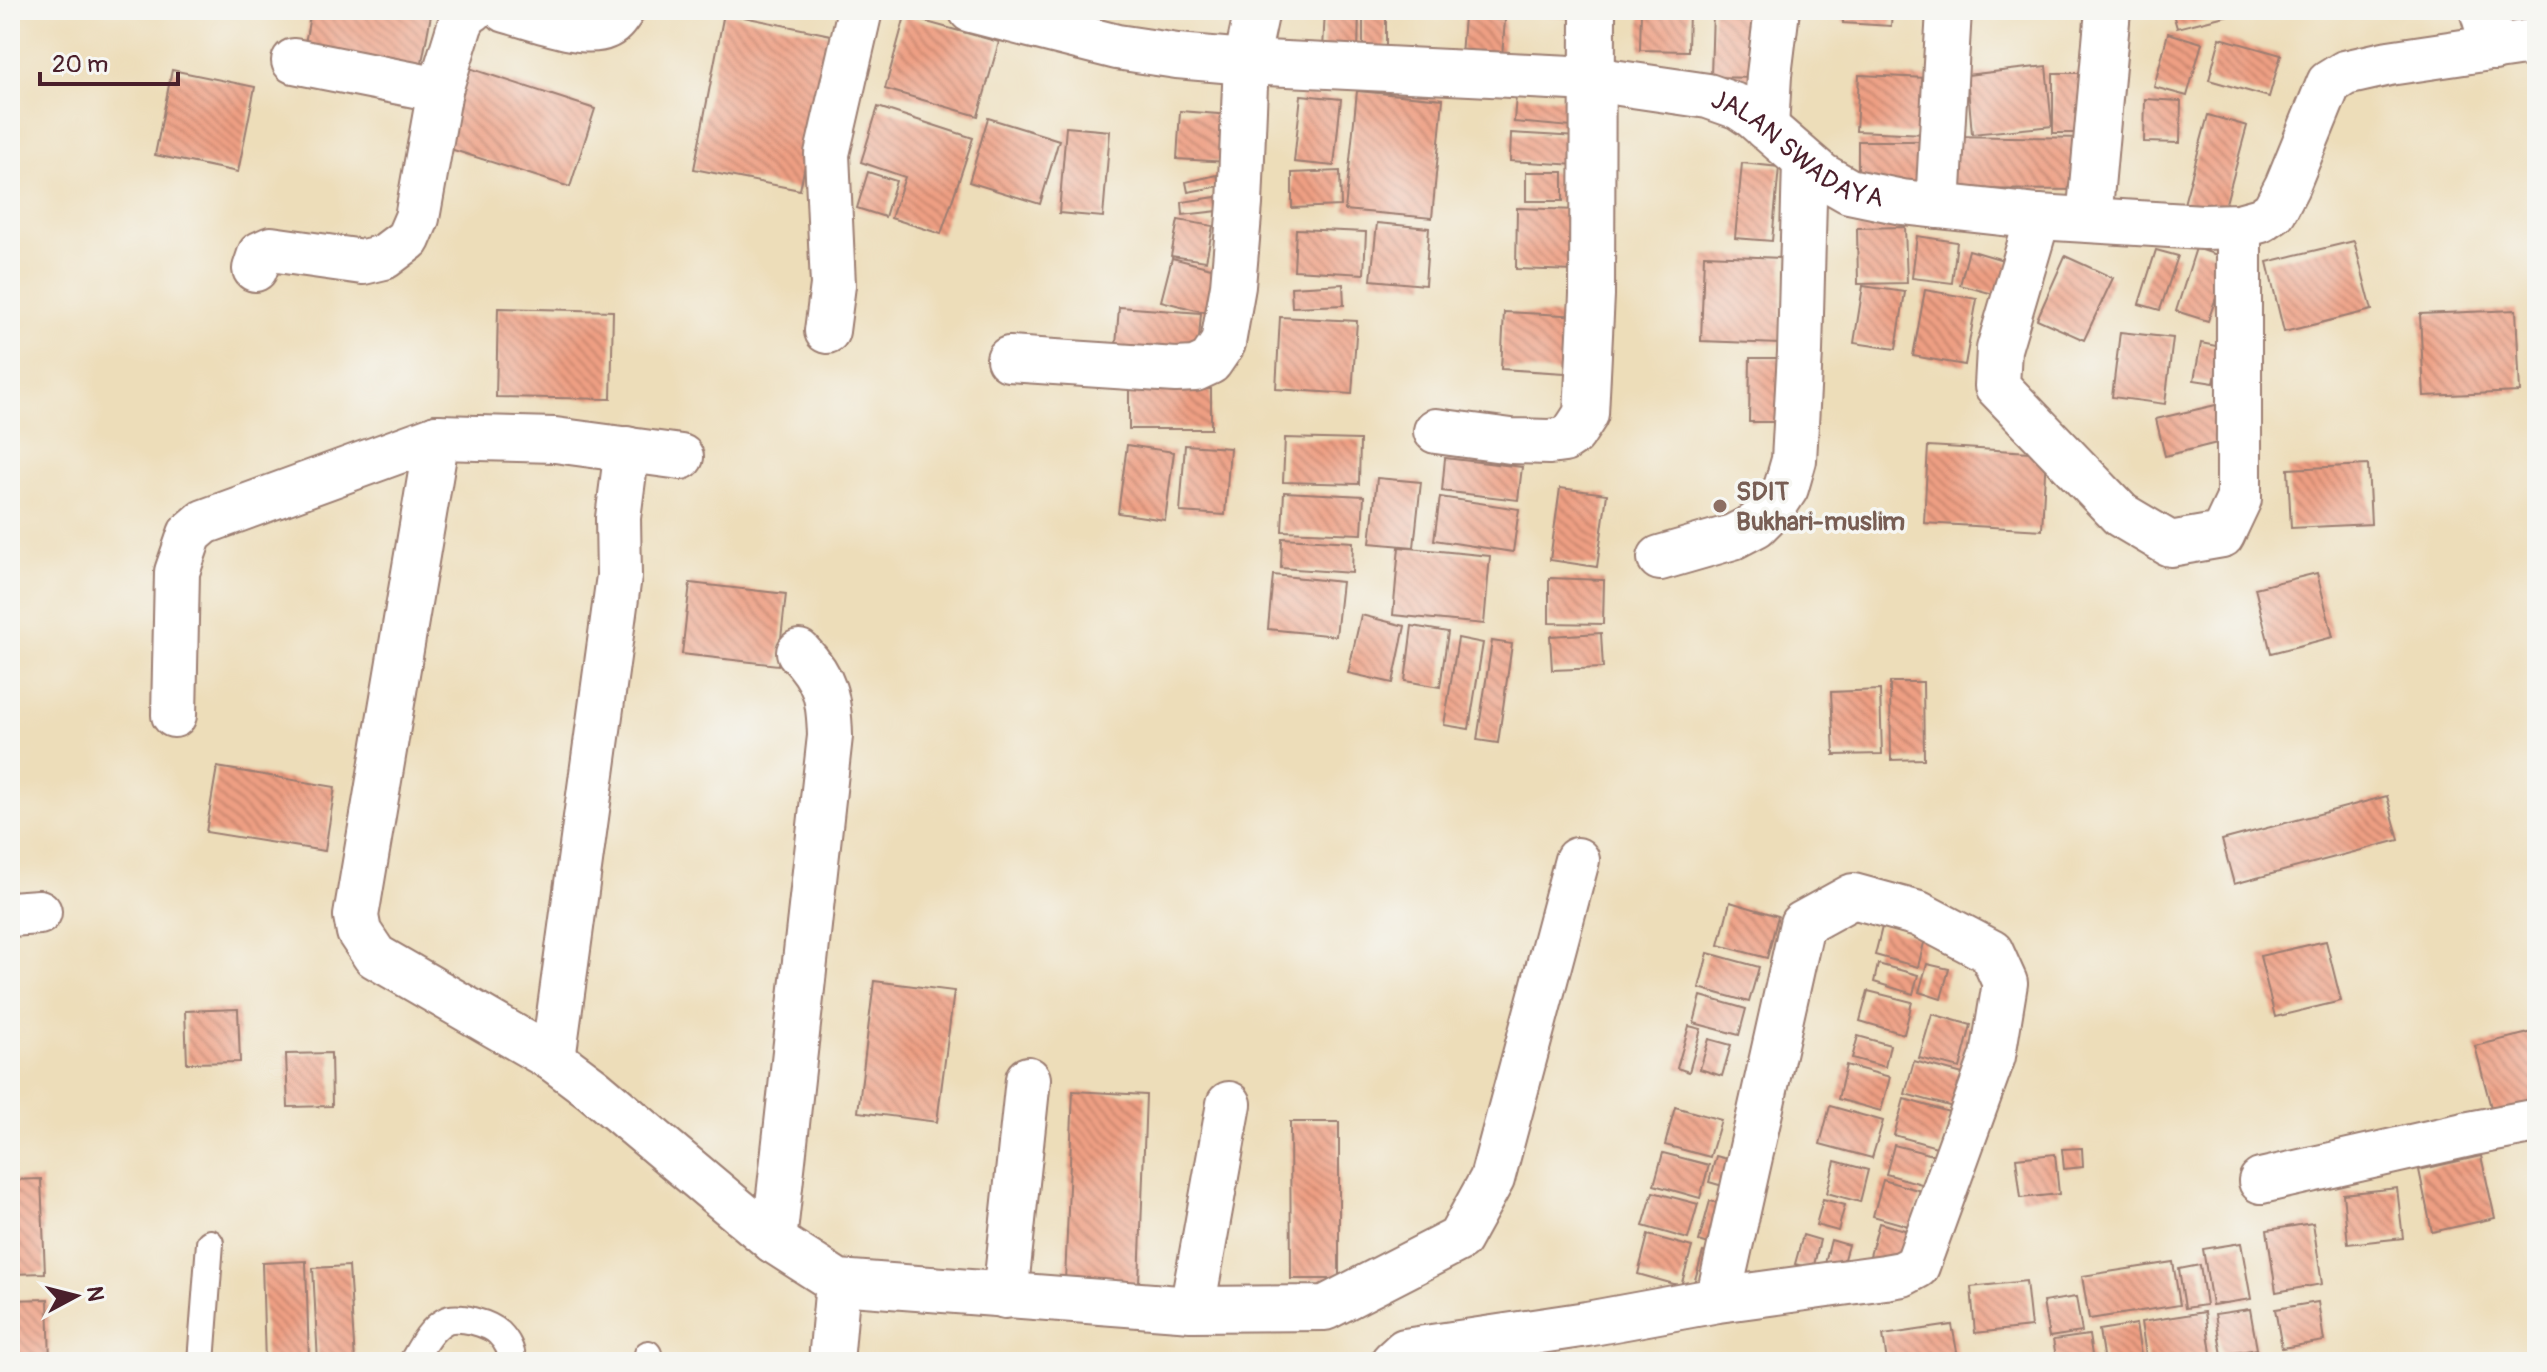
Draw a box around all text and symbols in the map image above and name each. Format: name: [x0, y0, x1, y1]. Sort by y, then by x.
scale bar: [40, 36, 178, 86]
text: 20 m: [52, 50, 108, 79]
street label: JALAN SWADAYA: [1707, 83, 1886, 215]
place label: SDIT Bukhari-muslim: [1736, 476, 1905, 538]
marker: SDIT Bukhari-muslim: [1711, 497, 1729, 515]
north arrow: [36, 1256, 116, 1336]
text: N: [80, 1285, 110, 1303]

